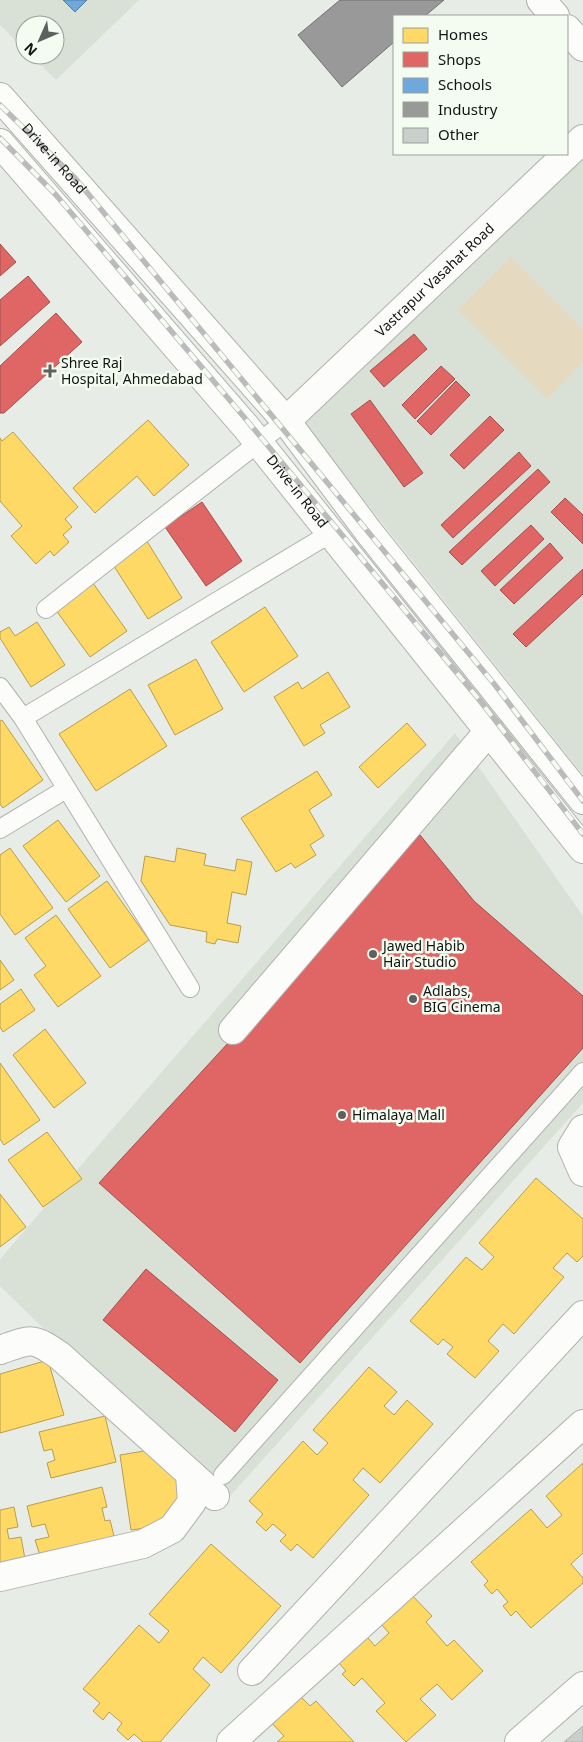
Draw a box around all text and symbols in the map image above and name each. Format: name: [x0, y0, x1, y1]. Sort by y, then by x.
north arrow: [15, 15, 65, 65]
legend: [393, 15, 568, 155]
text: Homes: [438, 24, 488, 44]
text: N: [20, 39, 41, 60]
text: Shops: [438, 49, 481, 69]
text: Schools: [438, 74, 492, 94]
text: Industry: [438, 99, 498, 119]
street label: Drive-in Road: [18, 119, 91, 198]
text: Other: [438, 124, 479, 144]
street label: Vastrapur Vasahat Road: [371, 218, 498, 341]
place label: Shree Raj Hospital, Ahmedabad: [61, 353, 203, 388]
marker: Shree Raj Hospital, Ahmedabad: [43, 364, 57, 378]
street label: Drive-in Road: [263, 450, 333, 532]
place label: Jawed Habib Hair Studio: [381, 936, 465, 971]
marker: Jawed Habib Hair Studio: [367, 948, 379, 960]
place label: Adlabs, BIG Cinema: [423, 981, 501, 1016]
marker: Adlabs, BIG Cinema: [407, 993, 419, 1005]
place label: Himalaya Mall: [352, 1105, 445, 1124]
marker: Himalaya Mall: [336, 1109, 348, 1121]

